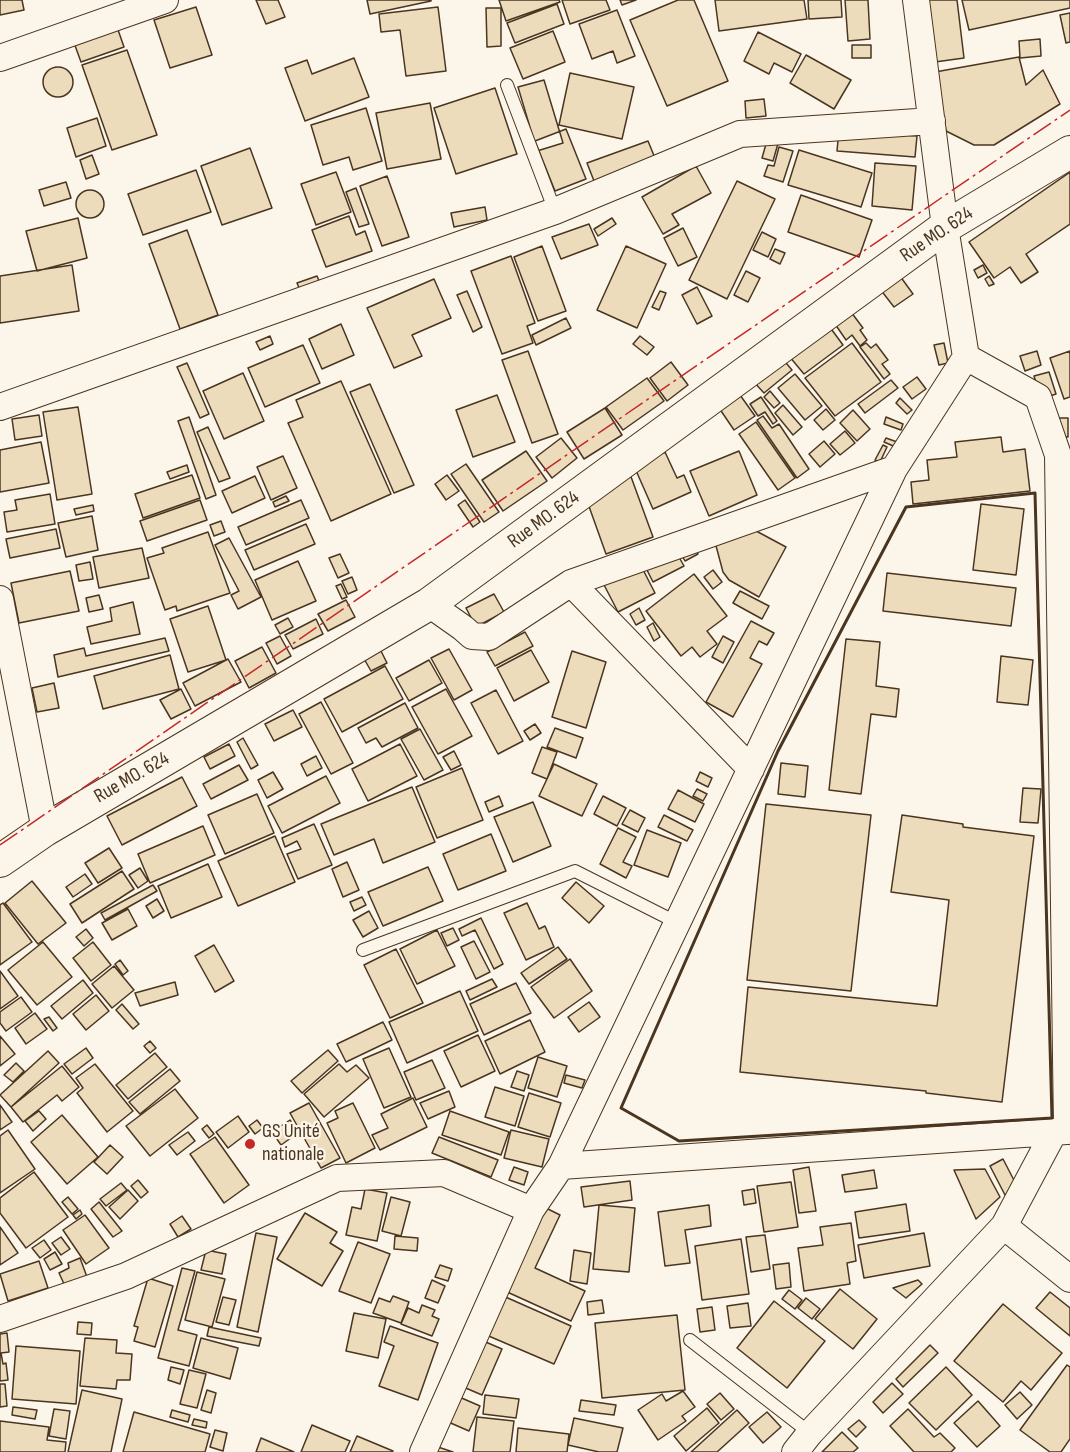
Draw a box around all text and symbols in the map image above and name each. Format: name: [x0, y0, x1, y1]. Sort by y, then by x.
street label: Rue MO. 624: [896, 202, 978, 268]
street label: Rue MO. 624: [504, 486, 584, 554]
street label: Rue MO. 624: [90, 747, 174, 809]
place label: GS Unité nationale: [262, 1120, 324, 1167]
marker: GS Unité nationale: [243, 1137, 257, 1151]

